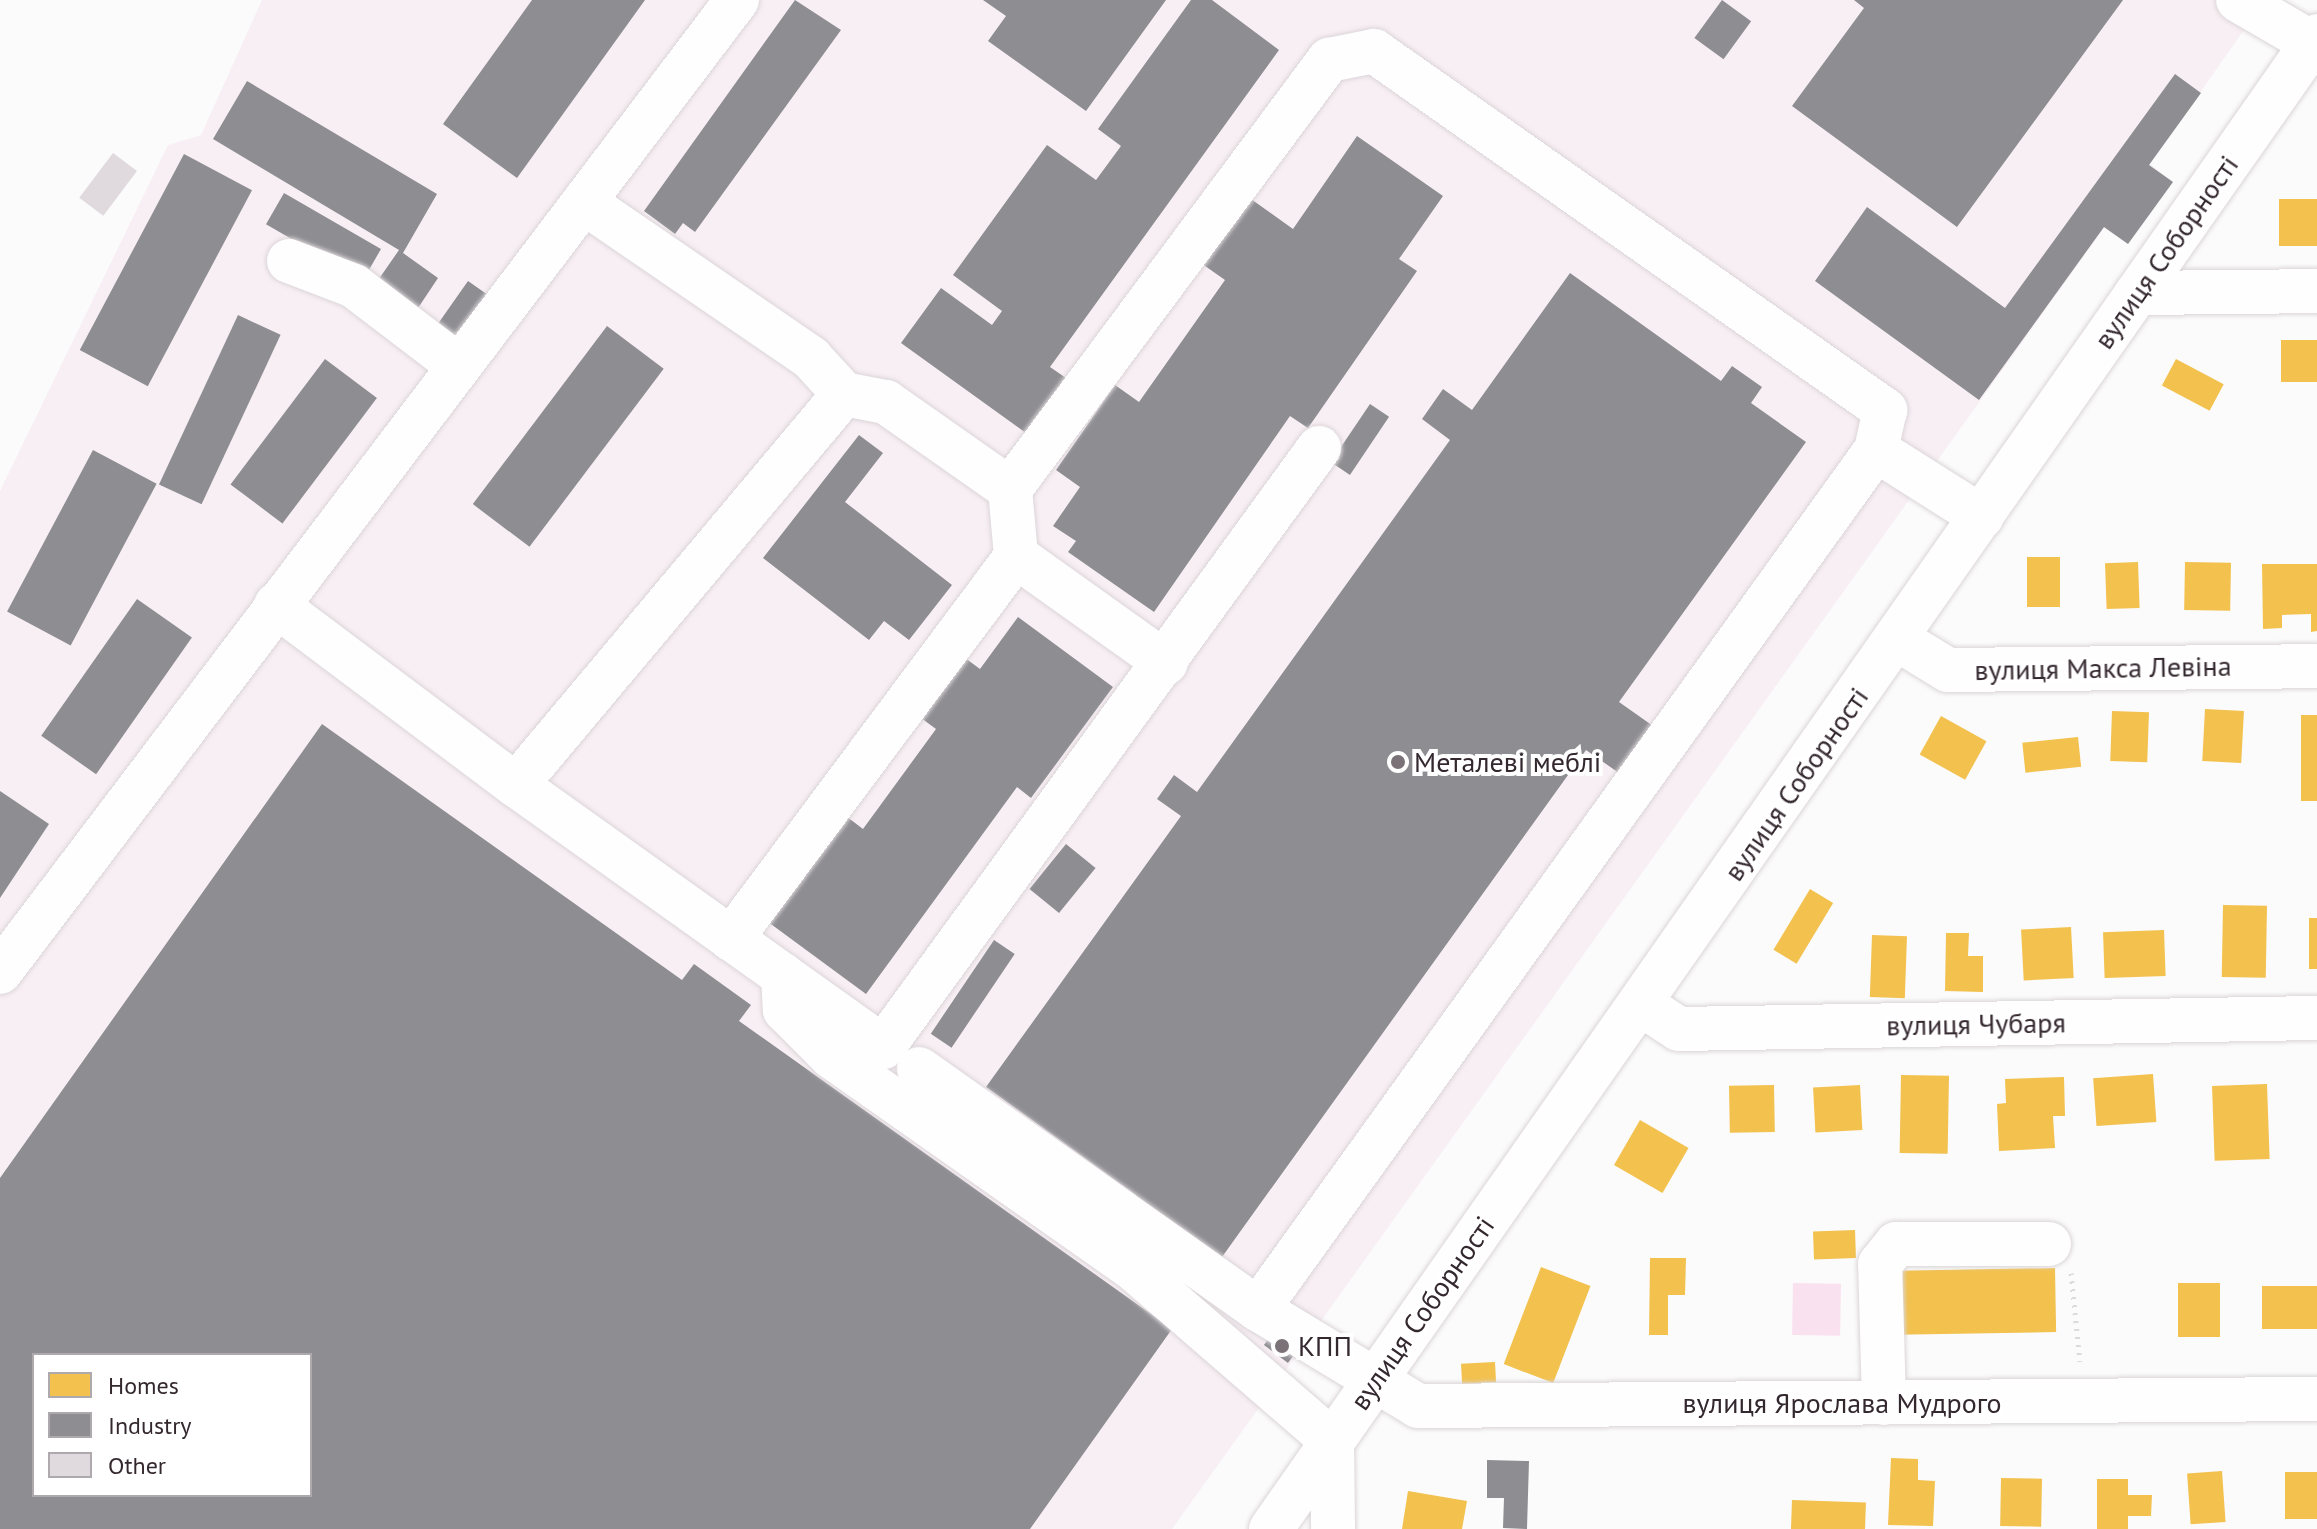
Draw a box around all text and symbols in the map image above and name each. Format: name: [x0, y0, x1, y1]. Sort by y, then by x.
street label: вулиця Соборності: [2087, 149, 2245, 355]
street label: вулиця Макса Левіна: [1974, 649, 2232, 687]
street label: вулиця Соборності: [1717, 681, 1875, 887]
place label: Металеві меблі: [1414, 745, 1601, 779]
marker: Металеві меблі: [1389, 753, 1407, 771]
street label: вулиця Чубаря: [1886, 1006, 2066, 1042]
street label: вулиця Соборності: [1343, 1210, 1501, 1416]
place label: КПП: [1298, 1329, 1352, 1363]
marker: КПП: [1273, 1337, 1291, 1355]
legend: [32, 1353, 312, 1497]
text: Homes: [108, 1370, 179, 1401]
street label: вулиця Ярослава Мудрого: [1682, 1386, 2002, 1420]
text: Industry: [108, 1410, 192, 1441]
text: Other: [108, 1450, 166, 1481]

